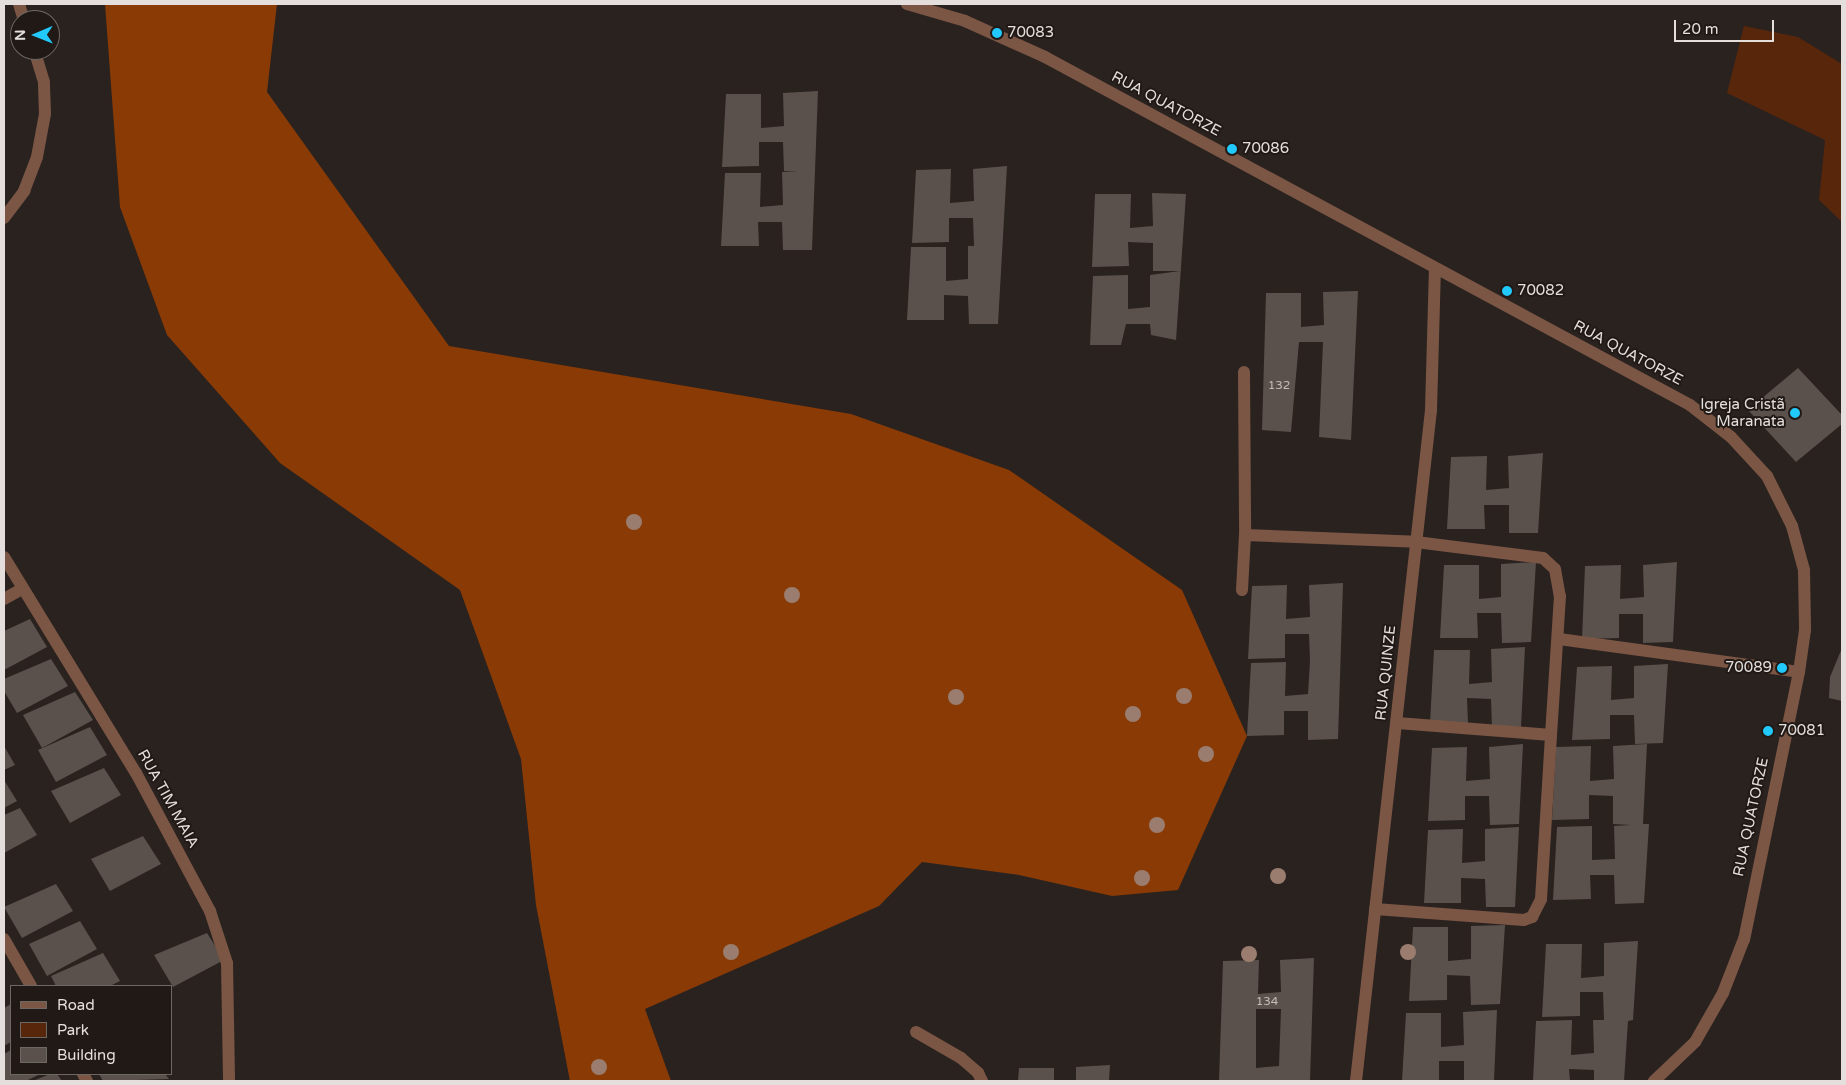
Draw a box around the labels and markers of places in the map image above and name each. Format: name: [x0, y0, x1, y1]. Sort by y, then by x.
place label: 70083: [1007, 24, 1054, 42]
marker: 70083: [991, 27, 1003, 39]
place label: 70086: [1242, 140, 1289, 158]
marker: 70086: [1226, 143, 1238, 155]
place label: 70082: [1517, 282, 1564, 300]
marker: 70082: [1501, 285, 1513, 297]
place label: Igreja Cristã Maranata: [1700, 395, 1785, 430]
marker: Igreja Cristã Maranata: [1789, 407, 1801, 419]
place label: 70089: [1725, 659, 1772, 677]
marker: 70089: [1776, 662, 1788, 674]
place label: 70081: [1778, 722, 1825, 740]
marker: 70081: [1762, 725, 1774, 737]

